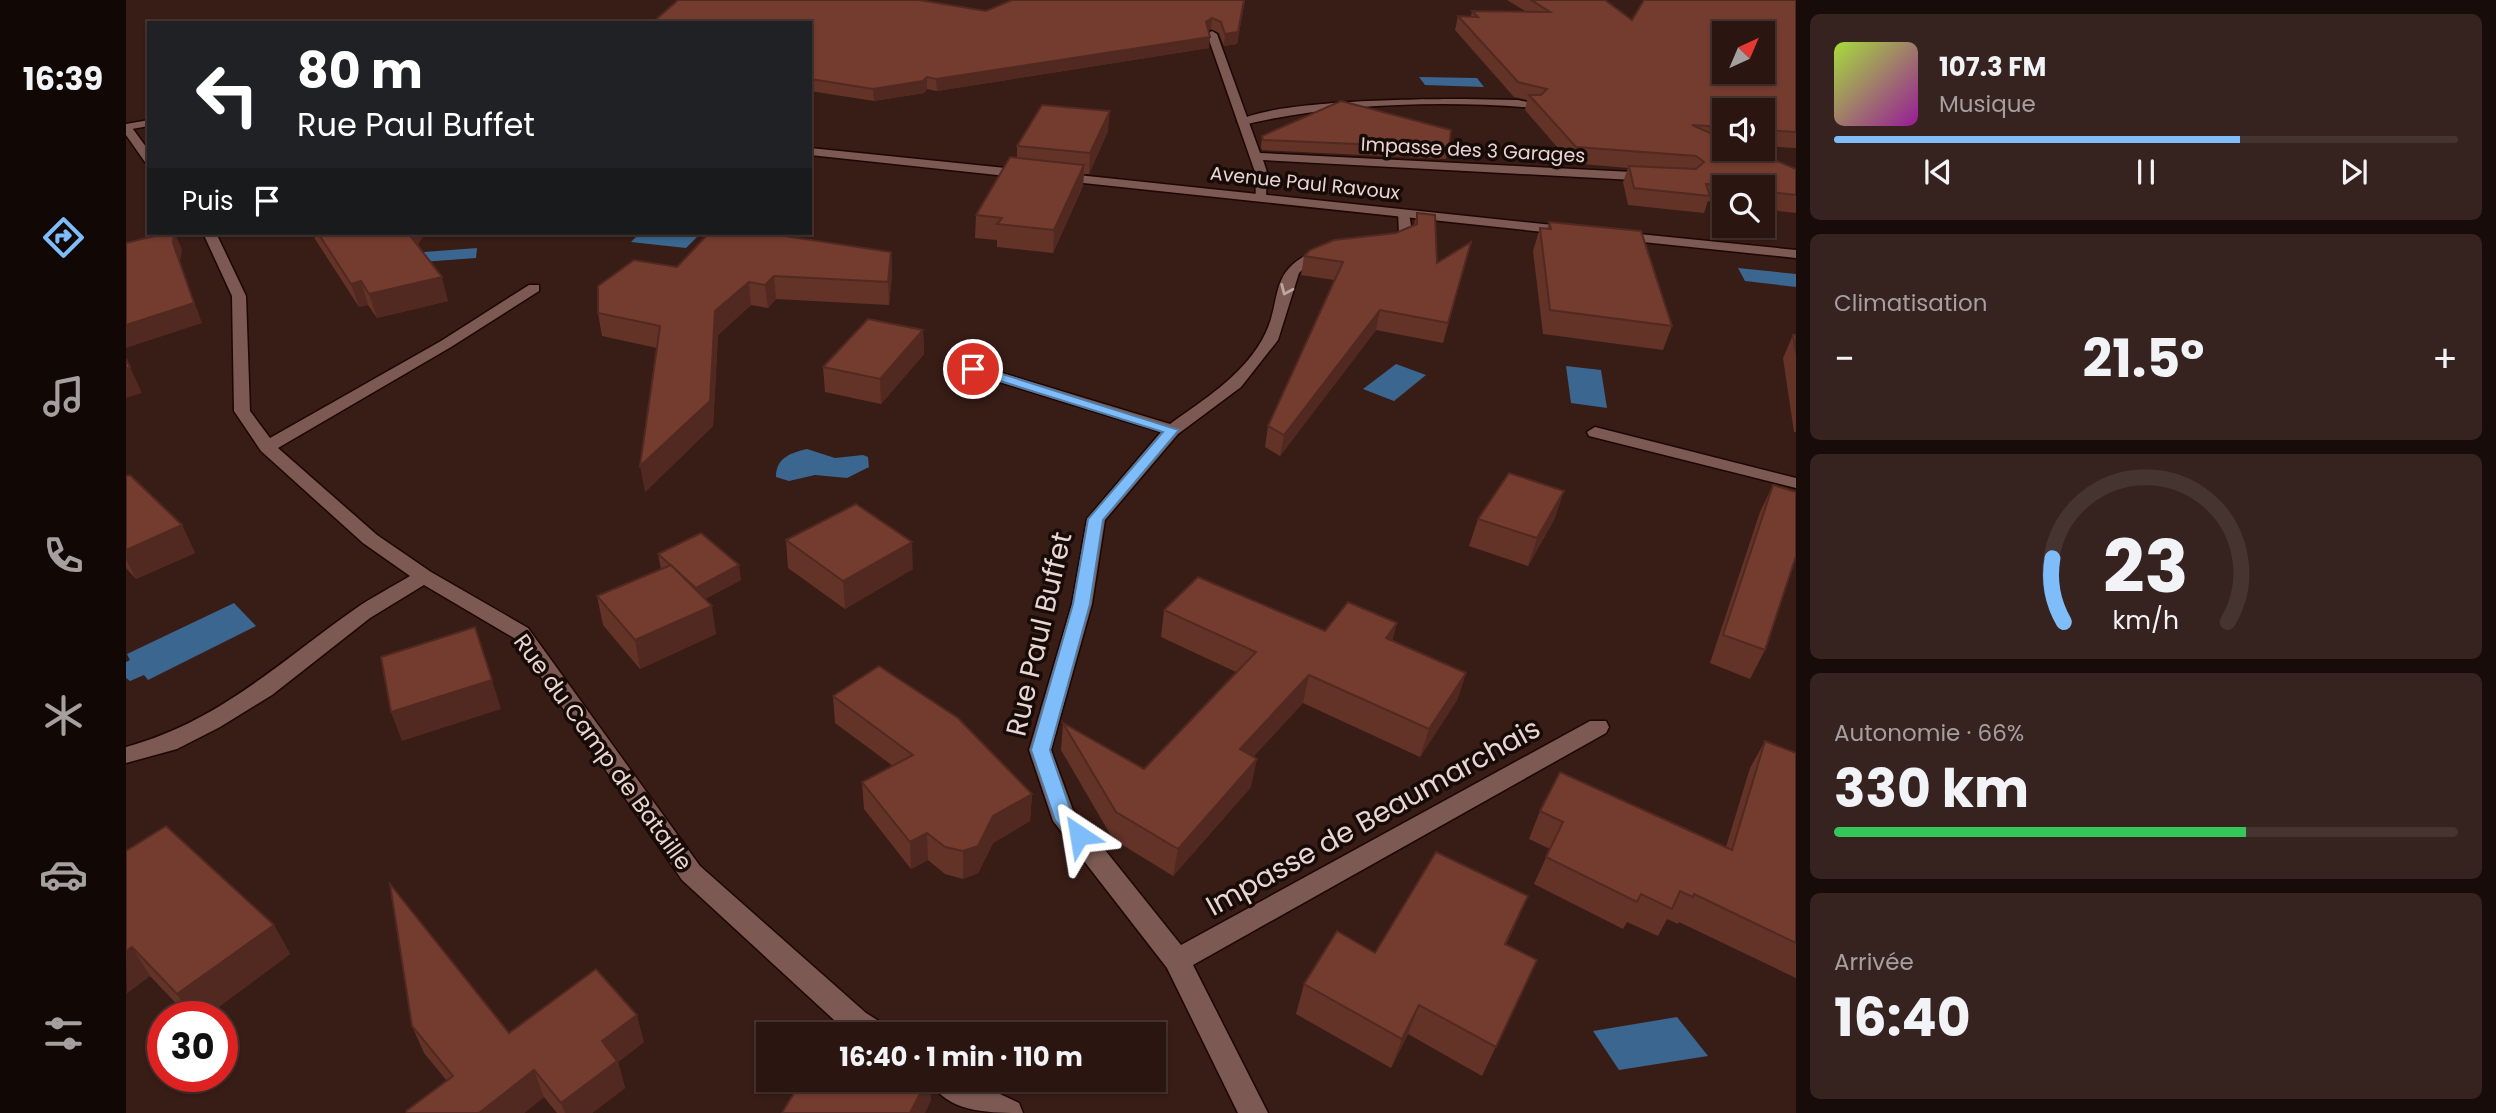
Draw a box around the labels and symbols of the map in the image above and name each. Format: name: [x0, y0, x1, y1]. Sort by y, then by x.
north arrow: [1712, 21, 1774, 84]
street label: Impasse des 3 Garages: [1360, 131, 1586, 169]
street label: Avenue Paul Ravoux: [1209, 160, 1401, 206]
one-way arrow: [1280, 284, 1294, 296]
pin: [943, 339, 1003, 399]
street label: Rue Paul Buffet: [997, 528, 1081, 740]
street label: Rue du Camp de Bataille: [506, 627, 700, 877]
street label: Impasse de Beaumarchais: [1199, 709, 1547, 925]
position arrow: [1042, 798, 1116, 872]
speed limit sign: 30: [147, 1001, 238, 1092]

